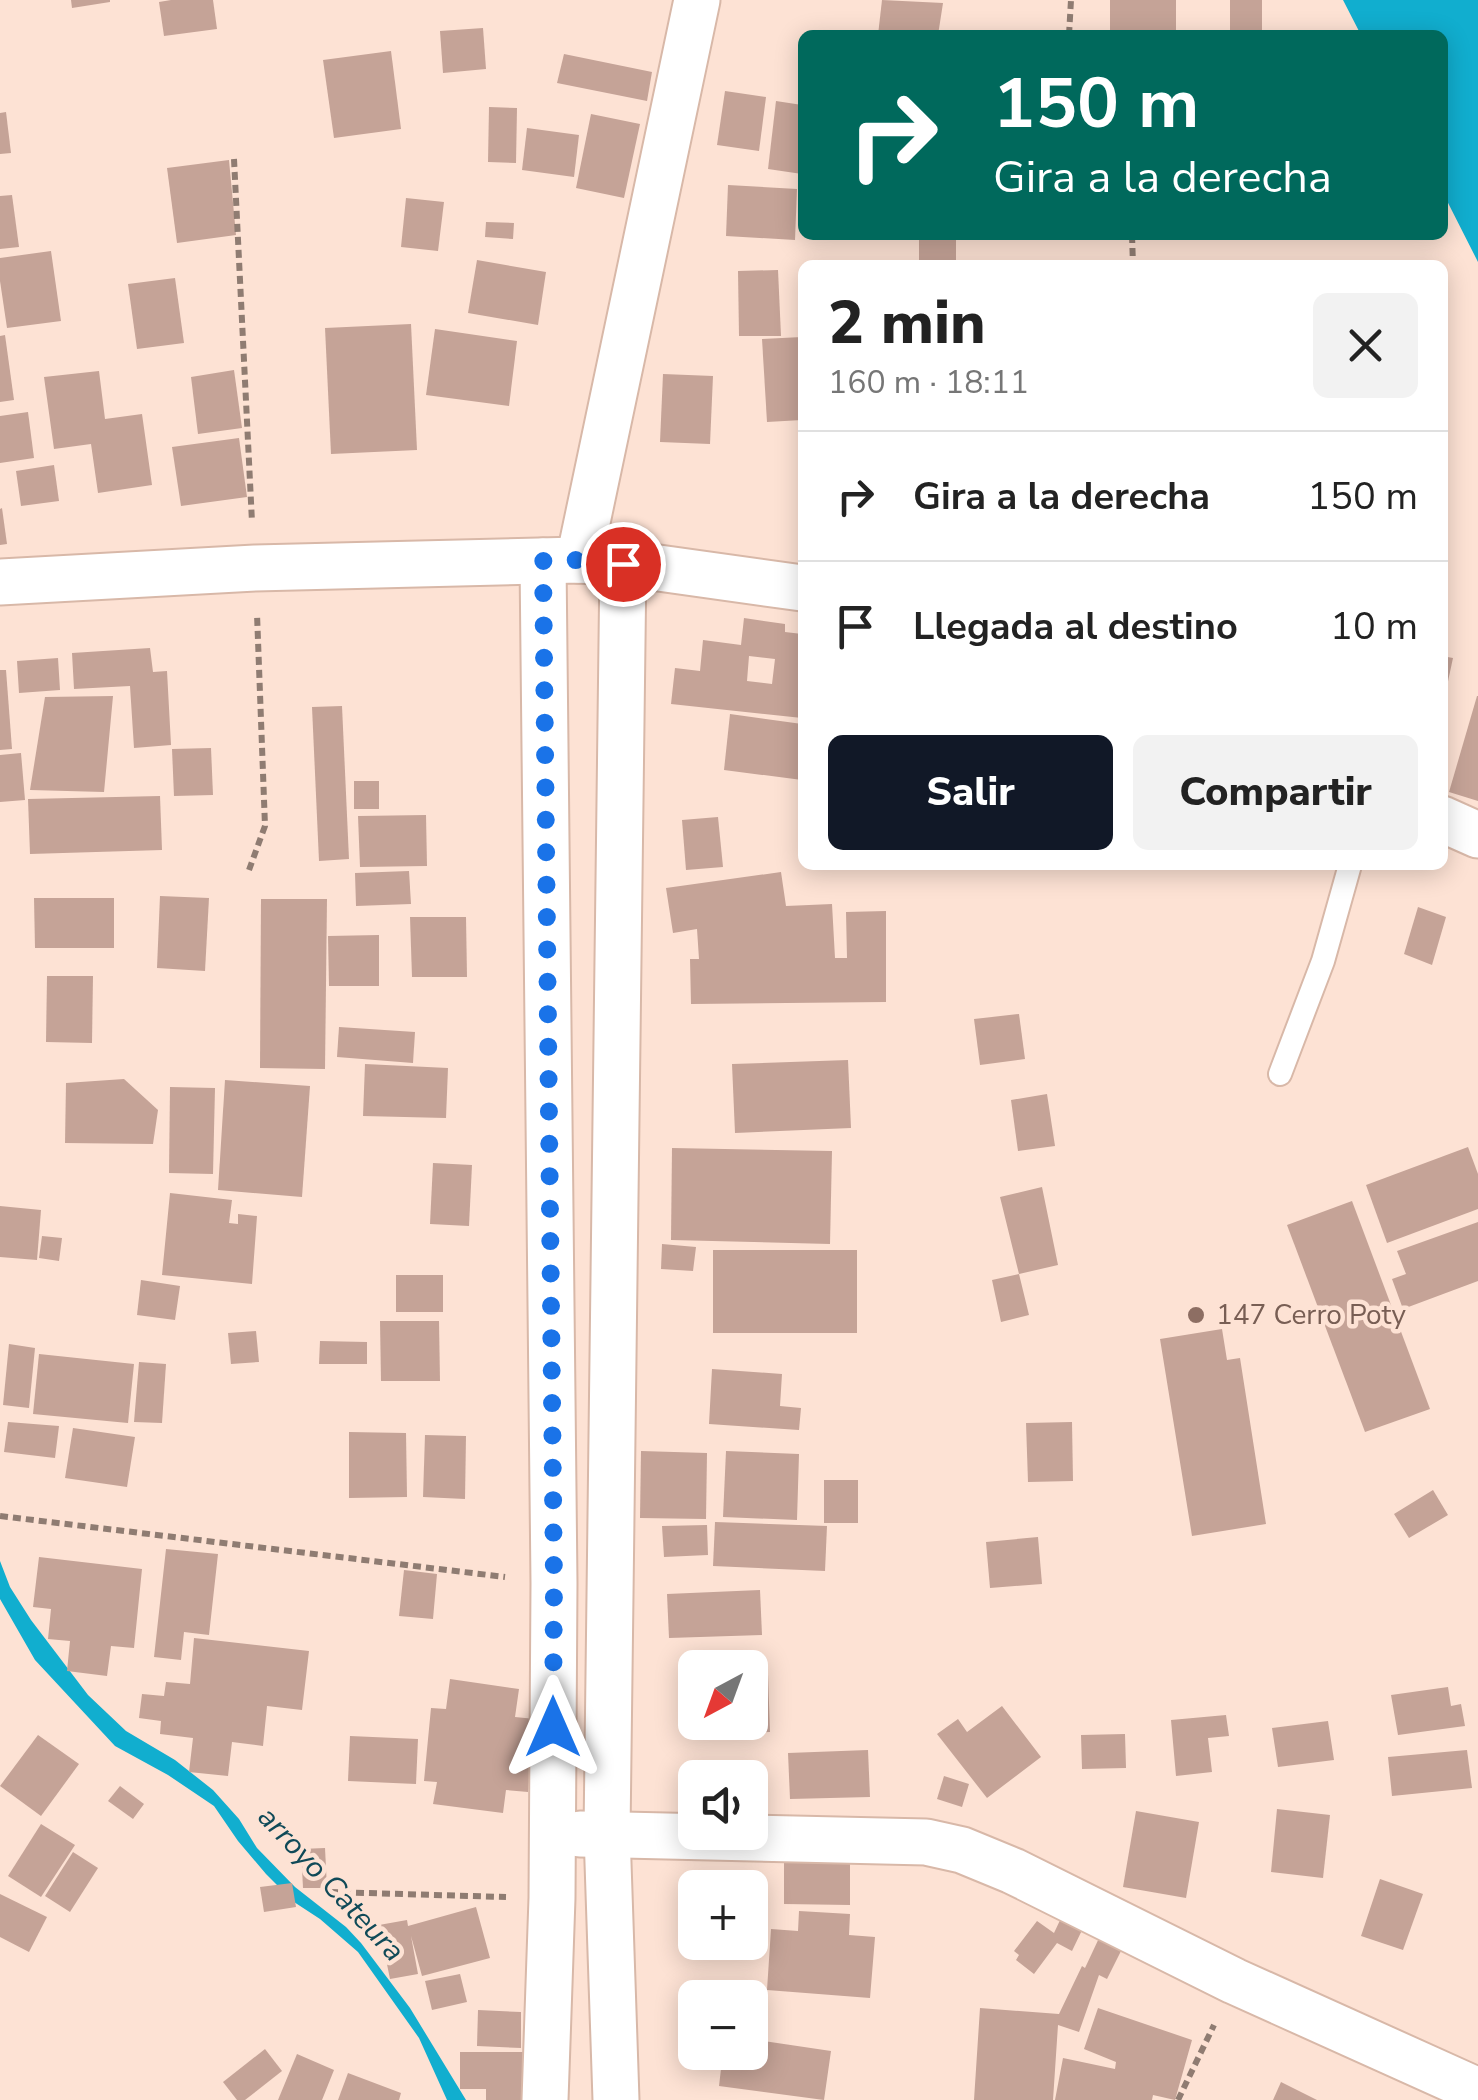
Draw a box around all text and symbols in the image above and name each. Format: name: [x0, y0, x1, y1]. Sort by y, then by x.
text: 150 m: [993, 56, 1199, 152]
icon: right: [828, 70, 958, 200]
text: Gira a la derecha: [993, 147, 1332, 208]
text: 2 min: [828, 282, 986, 364]
button: close: [1313, 293, 1418, 398]
text: 160 m · 18:11: [828, 361, 1029, 404]
icon: right: [828, 469, 883, 524]
text: Gira a la derecha: [913, 471, 1210, 522]
text: 150 m: [1307, 471, 1418, 522]
pin: [581, 522, 666, 607]
icon: arrive: [596, 537, 651, 592]
icon: arrive: [828, 599, 883, 654]
text: Llegada al destino: [913, 601, 1238, 652]
text: 10 m: [1330, 601, 1418, 652]
button: Salir: [828, 735, 1113, 850]
button: Compartir: [1133, 735, 1418, 850]
place label: 147 Cerro Poty: [1216, 1296, 1406, 1334]
marker: 147 Cerro Poty: [1185, 1304, 1207, 1326]
north arrow: [678, 1650, 768, 1740]
map controls: [678, 1650, 768, 2070]
position arrow: [501, 1675, 605, 1779]
button: sound: [678, 1760, 768, 1850]
water label: arroyo Cateura: [248, 1797, 414, 1971]
button: +: [678, 1870, 768, 1960]
button: −: [678, 1980, 768, 2070]

